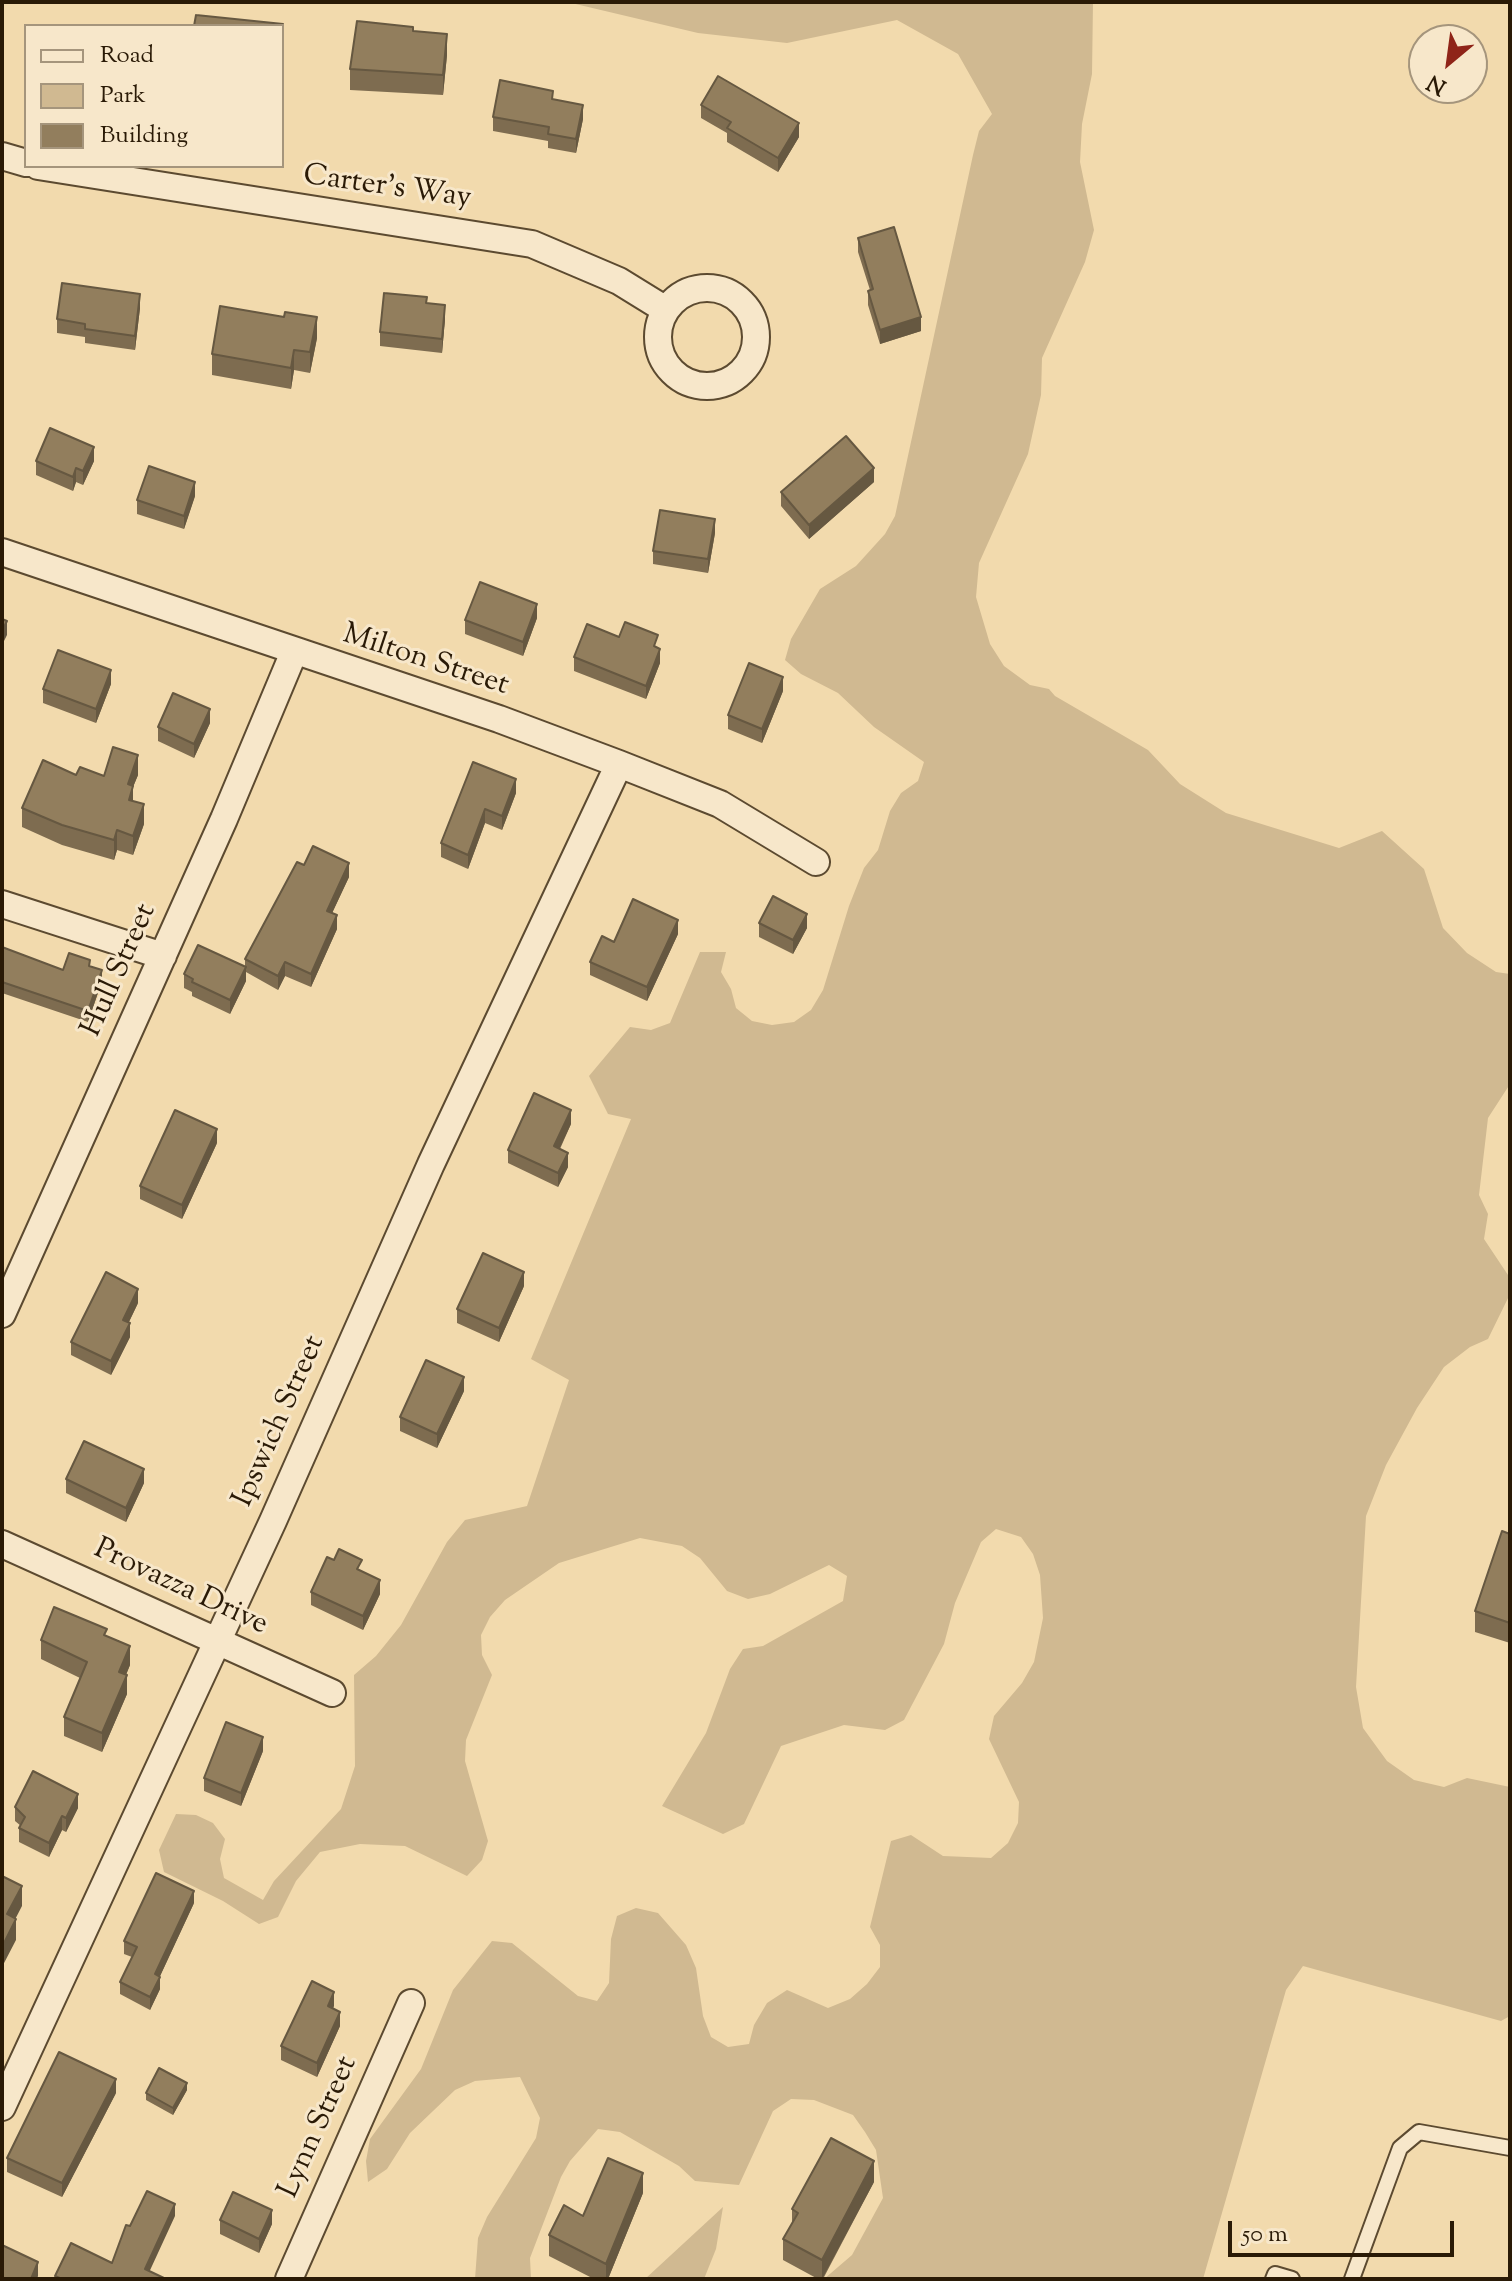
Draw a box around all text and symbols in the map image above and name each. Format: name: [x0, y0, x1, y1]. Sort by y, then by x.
legend: [24, 24, 284, 168]
north arrow: [1408, 24, 1488, 104]
text: Road: [100, 39, 154, 73]
text: N: [1422, 65, 1453, 101]
text: Park: [100, 79, 146, 113]
text: Building: [100, 119, 188, 153]
street label: Carter's Way: [301, 159, 473, 219]
street label: Milton Street: [337, 618, 513, 706]
street label: Hull Street: [76, 899, 166, 1043]
street label: Ipswich Street: [227, 1331, 335, 1513]
street label: Provazza Drive: [87, 1533, 273, 1645]
street label: Lynn Street: [273, 2051, 367, 2205]
scale bar: [1232, 2205, 1458, 2255]
text: 50 m: [1242, 2218, 1288, 2252]

